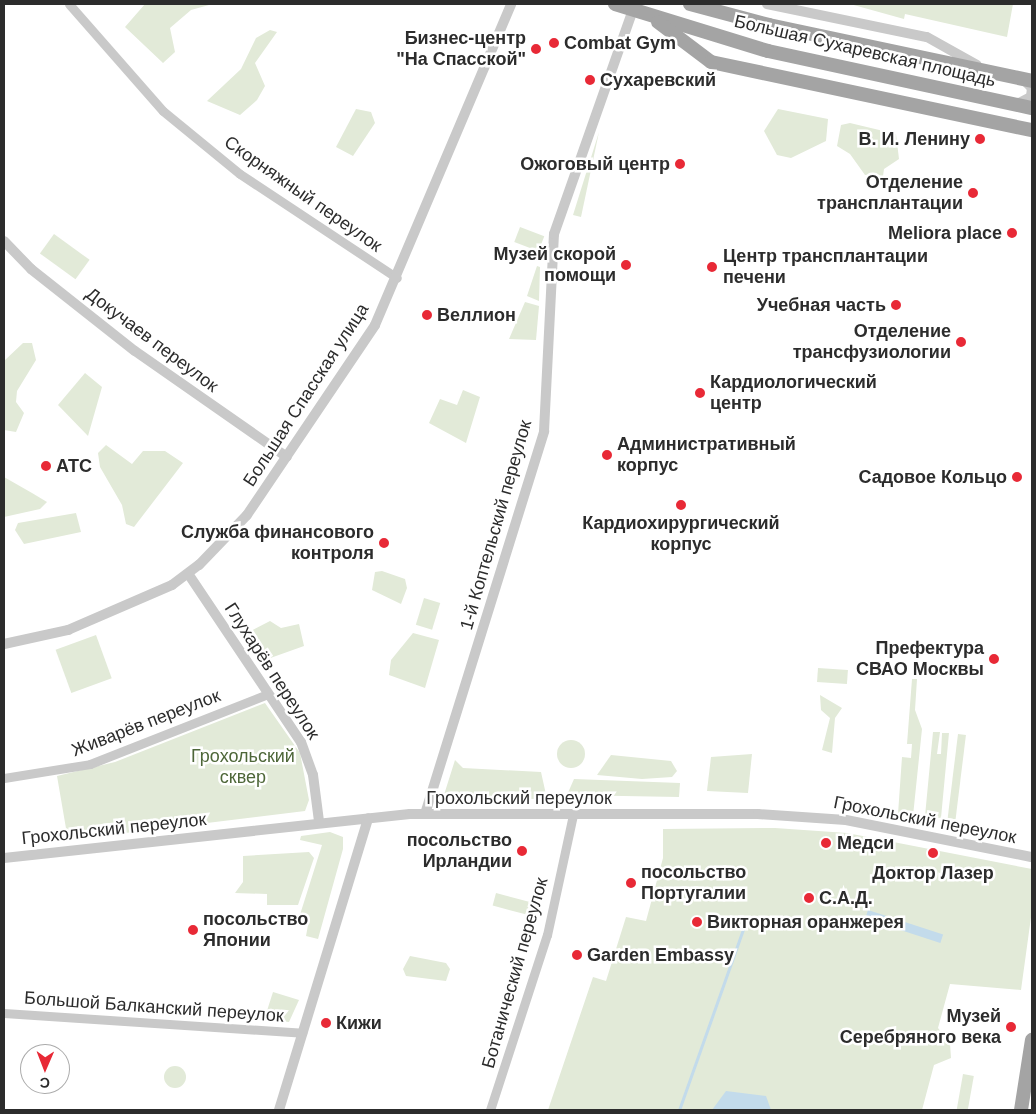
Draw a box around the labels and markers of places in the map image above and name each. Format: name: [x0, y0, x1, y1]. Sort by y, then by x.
place label: Бизнес-центр "На Спасской": [396, 28, 526, 70]
place label: Combat Gym: [564, 32, 676, 54]
marker: Combat Gym: [548, 37, 560, 49]
marker: Бизнес-центр "На Спасской": [530, 43, 542, 55]
place label: Сухаревский: [600, 69, 716, 91]
marker: Сухаревский: [584, 74, 596, 86]
place label: В. И. Ленину: [859, 128, 970, 150]
marker: В. И. Ленину: [974, 133, 986, 145]
place label: Ожоговый центр: [520, 153, 670, 175]
marker: Ожоговый центр: [674, 158, 686, 170]
place label: Отделение трансплантации: [817, 172, 963, 214]
marker: Отделение трансплантации: [967, 187, 979, 199]
place label: Meliora place: [888, 222, 1002, 244]
marker: Meliora place: [1006, 227, 1018, 239]
place label: Музей скорой помощи: [494, 244, 616, 286]
place label: Центр трансплантации печени: [723, 246, 928, 288]
marker: Музей скорой помощи: [620, 259, 632, 271]
marker: Центр трансплантации печени: [705, 260, 719, 274]
place label: Учебная часть: [757, 294, 886, 316]
marker: Учебная часть: [890, 299, 902, 311]
place label: Веллион: [437, 304, 516, 326]
marker: Веллион: [421, 309, 433, 321]
place label: Отделение трансфузиологии: [793, 321, 951, 364]
marker: Отделение трансфузиологии: [955, 336, 967, 348]
place label: Кардиологический центр: [710, 372, 877, 414]
marker: Кардиологический центр: [694, 387, 706, 399]
place label: Административный корпус: [617, 434, 796, 476]
marker: Административный корпус: [601, 449, 613, 461]
place label: АТС: [56, 455, 92, 477]
marker: АТС: [40, 460, 52, 472]
place label: Садовое Кольцо: [858, 466, 1007, 488]
marker: Садовое Кольцо: [1011, 471, 1023, 483]
marker: Кардиохирургический корпус: [675, 499, 687, 511]
place label: Кардиохирургический корпус: [582, 513, 780, 556]
place label: Служба финансового контроля: [181, 522, 374, 564]
marker: Служба финансового контроля: [378, 537, 390, 549]
place label: Префектура СВАО Москвы: [856, 638, 984, 681]
marker: Префектура СВАО Москвы: [988, 653, 1000, 665]
place label: посольство Ирландии: [407, 830, 512, 872]
place label: Медси: [837, 832, 894, 854]
marker: Медси: [819, 836, 833, 850]
marker: посольство Ирландии: [516, 845, 528, 857]
marker: Доктор Лазер: [926, 846, 940, 860]
place label: посольство Португалии: [641, 862, 746, 904]
place label: Доктор Лазер: [872, 862, 994, 884]
marker: посольство Португалии: [625, 877, 637, 889]
place label: С.А.Д.: [819, 887, 873, 909]
marker: С.А.Д.: [803, 892, 815, 904]
place label: посольство Японии: [203, 909, 308, 952]
place label: Викторная оранжерея: [707, 911, 904, 933]
marker: Викторная оранжерея: [691, 916, 703, 928]
marker: посольство Японии: [187, 924, 199, 936]
place label: Garden Embassy: [587, 944, 734, 966]
marker: Garden Embassy: [571, 949, 583, 961]
place label: Музей Серебряного века: [840, 1006, 1001, 1048]
place label: Кижи: [336, 1012, 382, 1034]
marker: Кижи: [320, 1017, 332, 1029]
marker: Музей Серебряного века: [1005, 1021, 1017, 1033]

